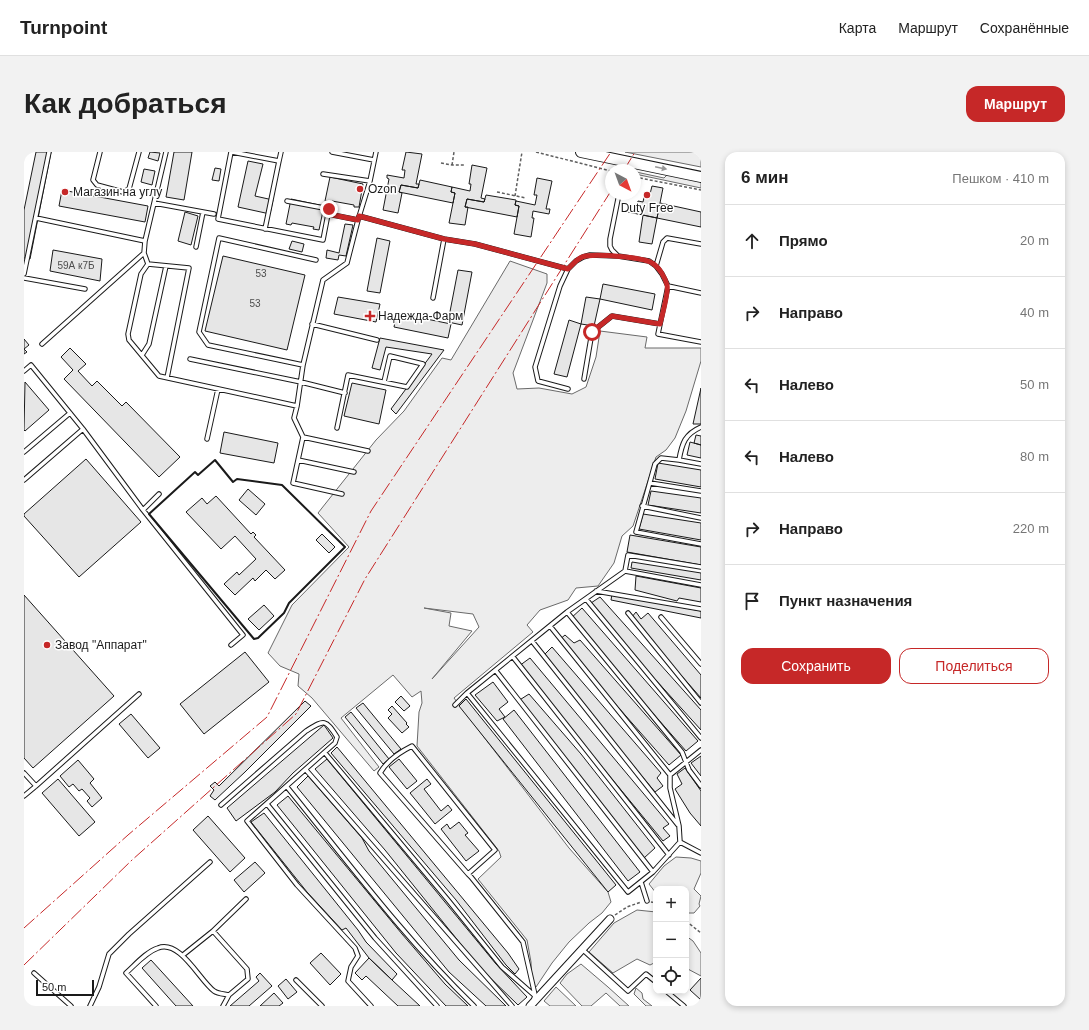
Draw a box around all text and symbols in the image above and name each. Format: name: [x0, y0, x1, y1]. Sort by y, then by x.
text: Turnpoint: [20, 17, 107, 38]
text: Карта: [839, 20, 876, 36]
text: Маршрут: [898, 20, 958, 36]
text: Сохранённые: [980, 20, 1069, 36]
button: Маршрут: [966, 86, 1065, 122]
text: Как добраться: [24, 88, 226, 119]
north arrow: [605, 164, 641, 200]
one-way arrow: [655, 166, 667, 172]
text: 6 мин: [741, 168, 788, 187]
text: Пешком · 410 m: [952, 171, 1049, 186]
place label: Ozon: [368, 182, 397, 196]
marker: Ozon: [355, 184, 365, 194]
place label: Магазин на углу: [73, 185, 162, 199]
marker: Магазин на углу: [60, 187, 70, 197]
marker: Duty Free: [642, 190, 652, 200]
route end: [320, 200, 338, 218]
place label: Duty Free: [621, 201, 674, 215]
icon: ahead: [741, 230, 763, 252]
text: Прямо: [779, 232, 828, 249]
text: 20 m: [1020, 233, 1049, 248]
house number: 59А к7Б: [57, 260, 95, 271]
house number: 53: [255, 268, 267, 279]
house number: 53: [249, 298, 261, 309]
icon: right: [741, 302, 763, 324]
text: Направо: [779, 304, 843, 321]
text: 40 m: [1020, 305, 1049, 320]
place label: Надежда-Фарм: [378, 309, 463, 323]
marker: Надежда-Фарм: [365, 311, 375, 321]
route start: [583, 323, 601, 341]
icon: left: [741, 374, 763, 396]
text: Налево: [779, 376, 834, 393]
text: 50 m: [1020, 377, 1049, 392]
icon: left: [741, 446, 763, 468]
text: Налево: [779, 448, 834, 465]
text: 80 m: [1020, 449, 1049, 464]
icon: right: [741, 518, 763, 540]
text: Направо: [779, 520, 843, 537]
text: 220 m: [1013, 521, 1049, 536]
icon: arrive: [741, 590, 763, 612]
text: Пункт назначения: [779, 592, 912, 609]
place label: Завод "Аппарат": [55, 638, 147, 652]
marker: Завод "Аппарат": [42, 640, 52, 650]
button: Сохранить: [741, 648, 891, 684]
button: Поделиться: [899, 648, 1049, 684]
map controls: [653, 886, 689, 994]
button: +: [653, 886, 689, 922]
button: −: [653, 922, 689, 958]
button: locate: [653, 958, 689, 994]
scale bar: [36, 978, 94, 997]
text: 50 m: [42, 981, 66, 993]

